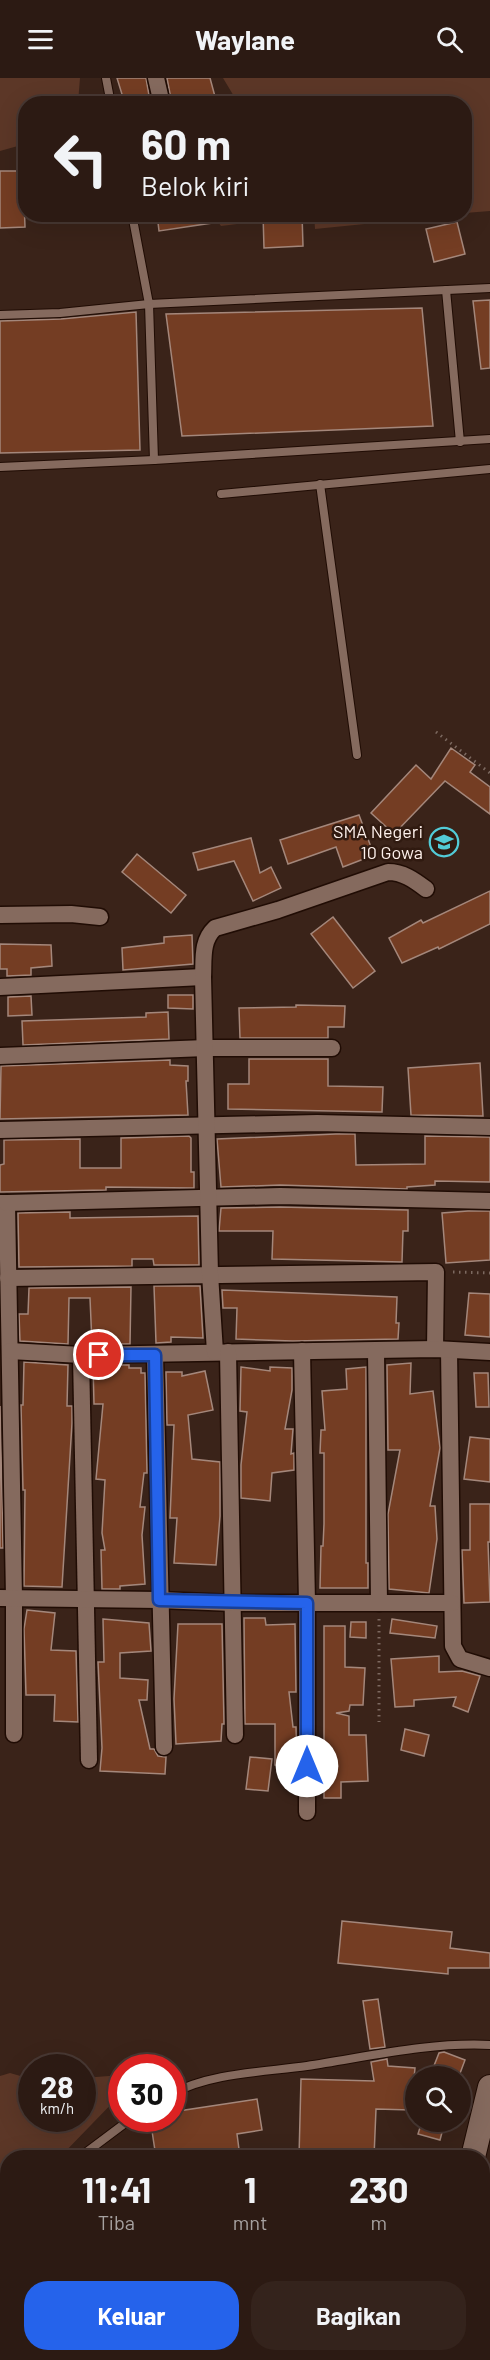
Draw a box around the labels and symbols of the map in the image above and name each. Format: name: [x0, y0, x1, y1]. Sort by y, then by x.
place label: SMA Negeri 10 Gowa: [333, 820, 423, 863]
school or university icon: SMA Negeri 10 Gowa: [428, 826, 460, 858]
pin: [73, 1329, 124, 1380]
position arrow: [275, 1734, 339, 1798]
speed limit sign: 30: [108, 2054, 186, 2132]

